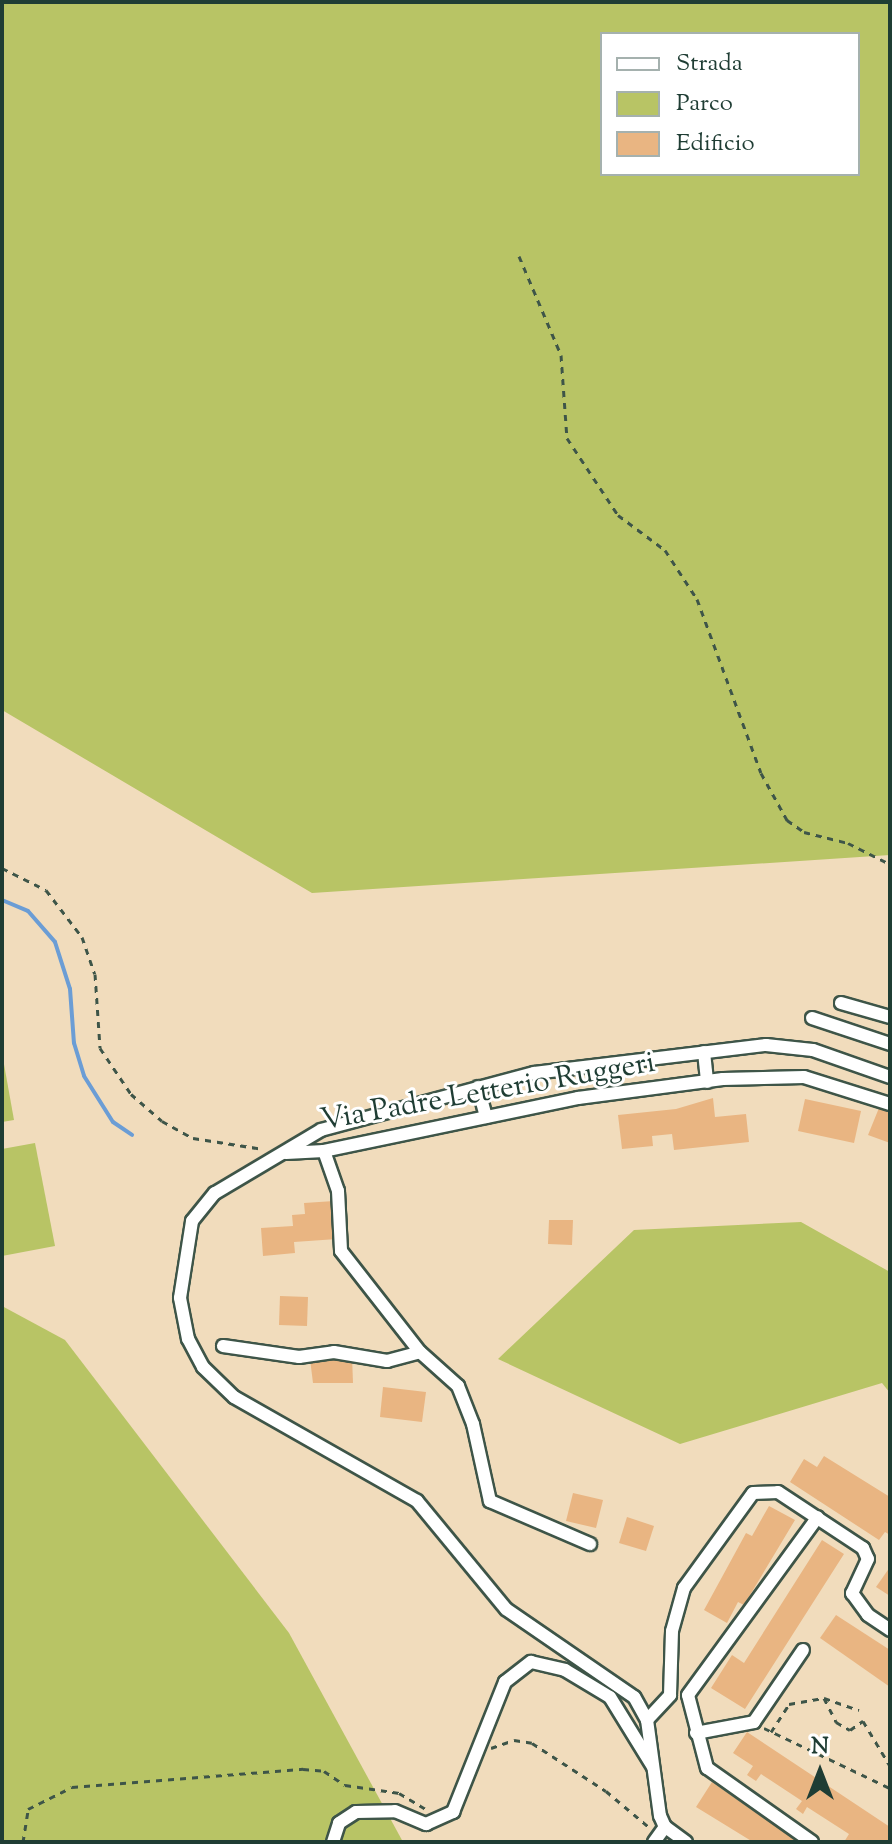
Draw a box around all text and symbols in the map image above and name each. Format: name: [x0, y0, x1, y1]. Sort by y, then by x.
legend: [600, 32, 860, 176]
text: Strada: [676, 47, 743, 81]
text: Parco: [676, 87, 733, 121]
text: Edificio: [676, 127, 755, 161]
street label: Via Padre Letterio Ruggeri: [318, 1046, 658, 1140]
north arrow: [780, 1732, 860, 1812]
text: N: [811, 1732, 829, 1764]

